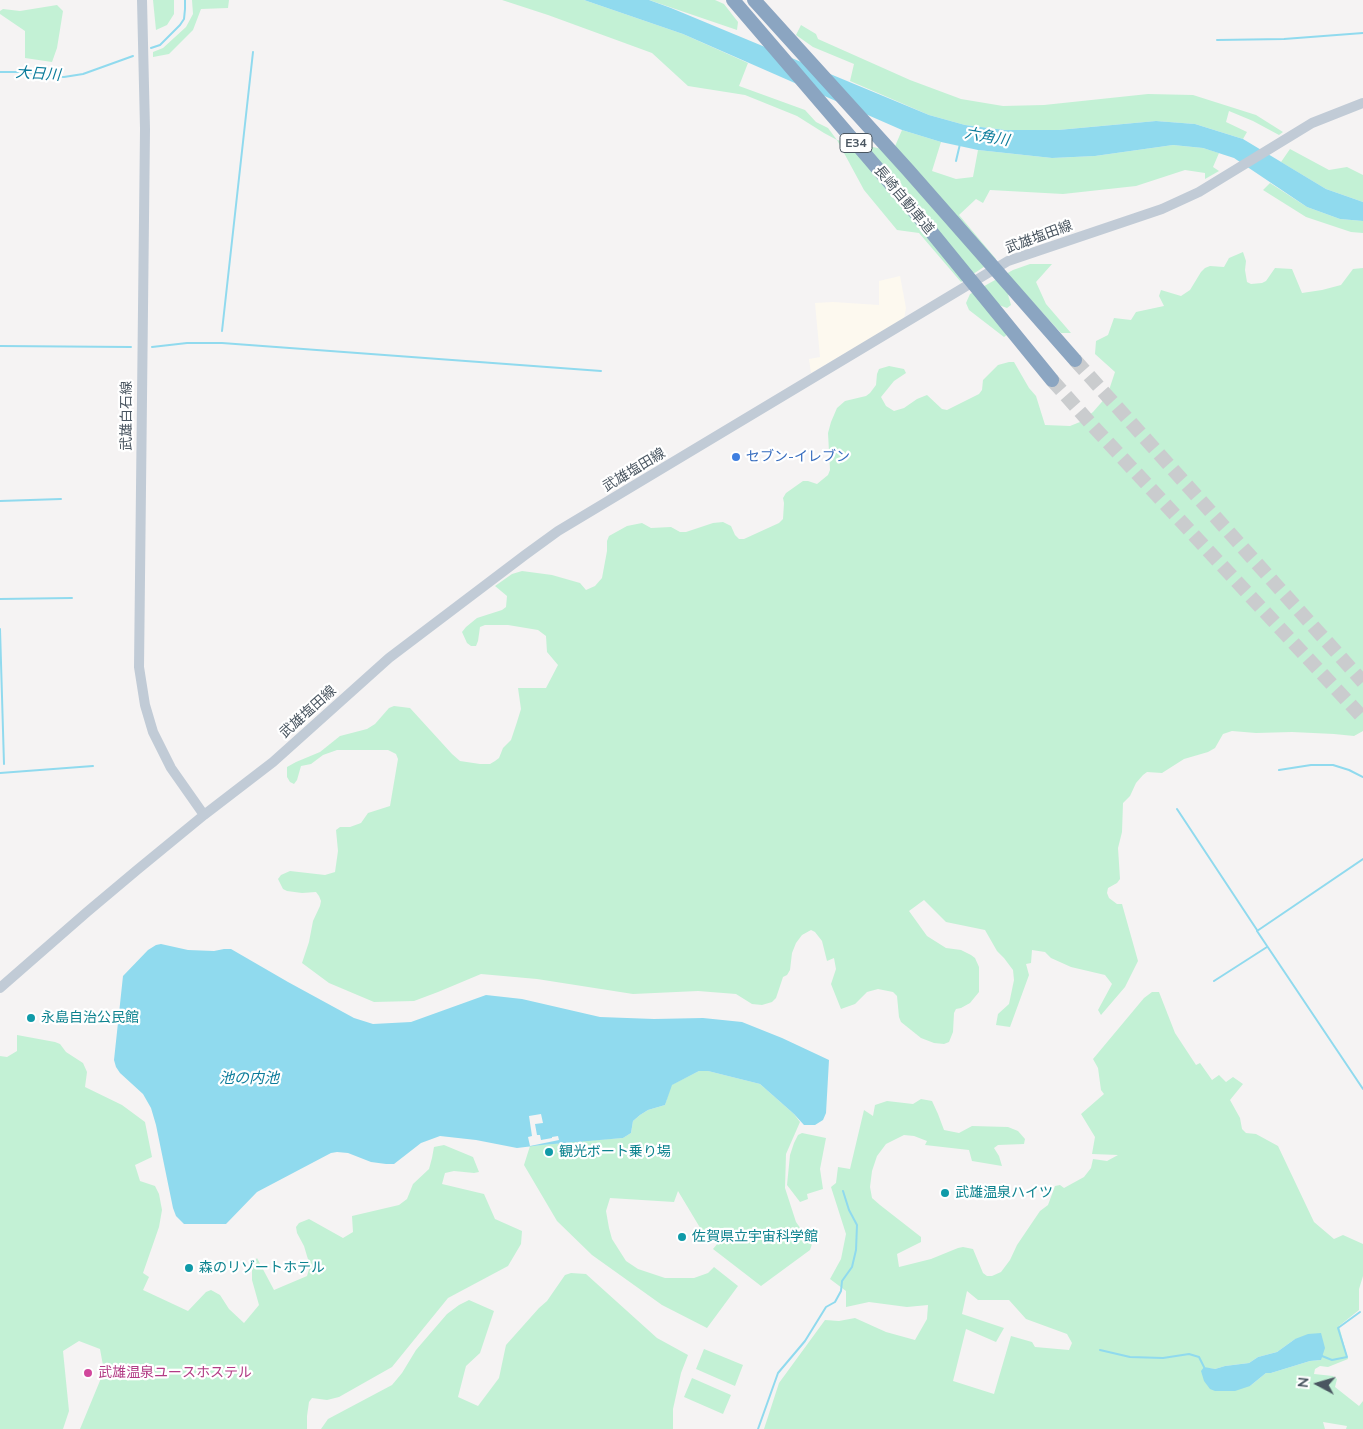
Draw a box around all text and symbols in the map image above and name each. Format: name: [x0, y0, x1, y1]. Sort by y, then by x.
water label: 大日川: [15, 63, 61, 85]
water label: 六角川: [963, 124, 1011, 150]
road number: E34: [840, 134, 872, 152]
street label: 長崎自動車道: [871, 162, 937, 238]
street label: 武雄塩田線: [1003, 217, 1075, 257]
street label: 武雄白石線: [119, 381, 135, 451]
street label: 武雄塩田線: [600, 445, 668, 495]
place label: セブン-イレブン: [746, 449, 850, 465]
marker: セブン-イレブン: [730, 451, 742, 463]
street label: 武雄塩田線: [276, 682, 340, 742]
place label: 永島自治公民館: [41, 1010, 139, 1026]
marker: 永島自治公民館: [25, 1012, 37, 1024]
water label: 池の内池: [219, 1069, 279, 1087]
place label: 観光ボート乗り場: [559, 1144, 671, 1160]
marker: 観光ボート乗り場: [543, 1146, 555, 1158]
place label: 武雄温泉ハイツ: [955, 1185, 1053, 1201]
marker: 武雄温泉ハイツ: [939, 1187, 951, 1199]
place label: 佐賀県立宇宙科学館: [692, 1229, 818, 1245]
marker: 佐賀県立宇宙科学館: [676, 1231, 688, 1243]
place label: 森のリゾートホテル: [199, 1260, 325, 1276]
marker: 森のリゾートホテル: [183, 1262, 195, 1274]
north arrow: [1293, 1359, 1343, 1409]
place label: 武雄温泉ユースホステル: [98, 1365, 252, 1381]
marker: 武雄温泉ユースホステル: [82, 1367, 94, 1379]
text: N: [1294, 1376, 1313, 1389]

